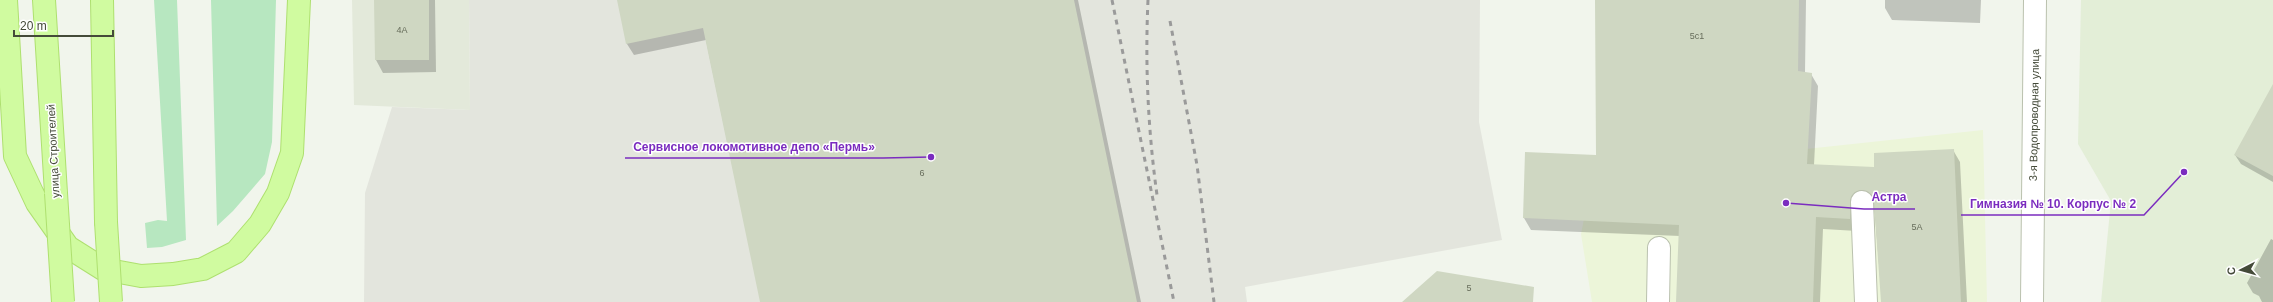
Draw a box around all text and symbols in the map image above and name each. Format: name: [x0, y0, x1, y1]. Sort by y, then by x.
scale bar: [14, 12, 113, 38]
text: 20 m: [20, 19, 47, 33]
house number: 4А: [396, 25, 408, 35]
house number: 5с1: [1690, 31, 1704, 41]
street label: 3-я Водопроводная улица: [2027, 48, 2041, 181]
street label: улица Строителей: [45, 104, 61, 198]
callout: Сервисное локомотивное депо «Пермь»: [625, 134, 883, 158]
text: Сервисное локомотивное депо «Пермь»: [633, 140, 875, 154]
house number: 6: [919, 168, 925, 178]
callout: Астра: [1864, 185, 1915, 209]
text: Астра: [1871, 190, 1907, 204]
callout: Гимназия № 10. Корпус № 2: [1961, 191, 2144, 215]
text: Гимназия № 10. Корпус № 2: [1970, 197, 2136, 211]
house number: 5А: [1911, 222, 1923, 232]
north arrow: [2221, 250, 2261, 290]
text: С: [2225, 266, 2237, 276]
house number: 5: [1466, 283, 1472, 293]

